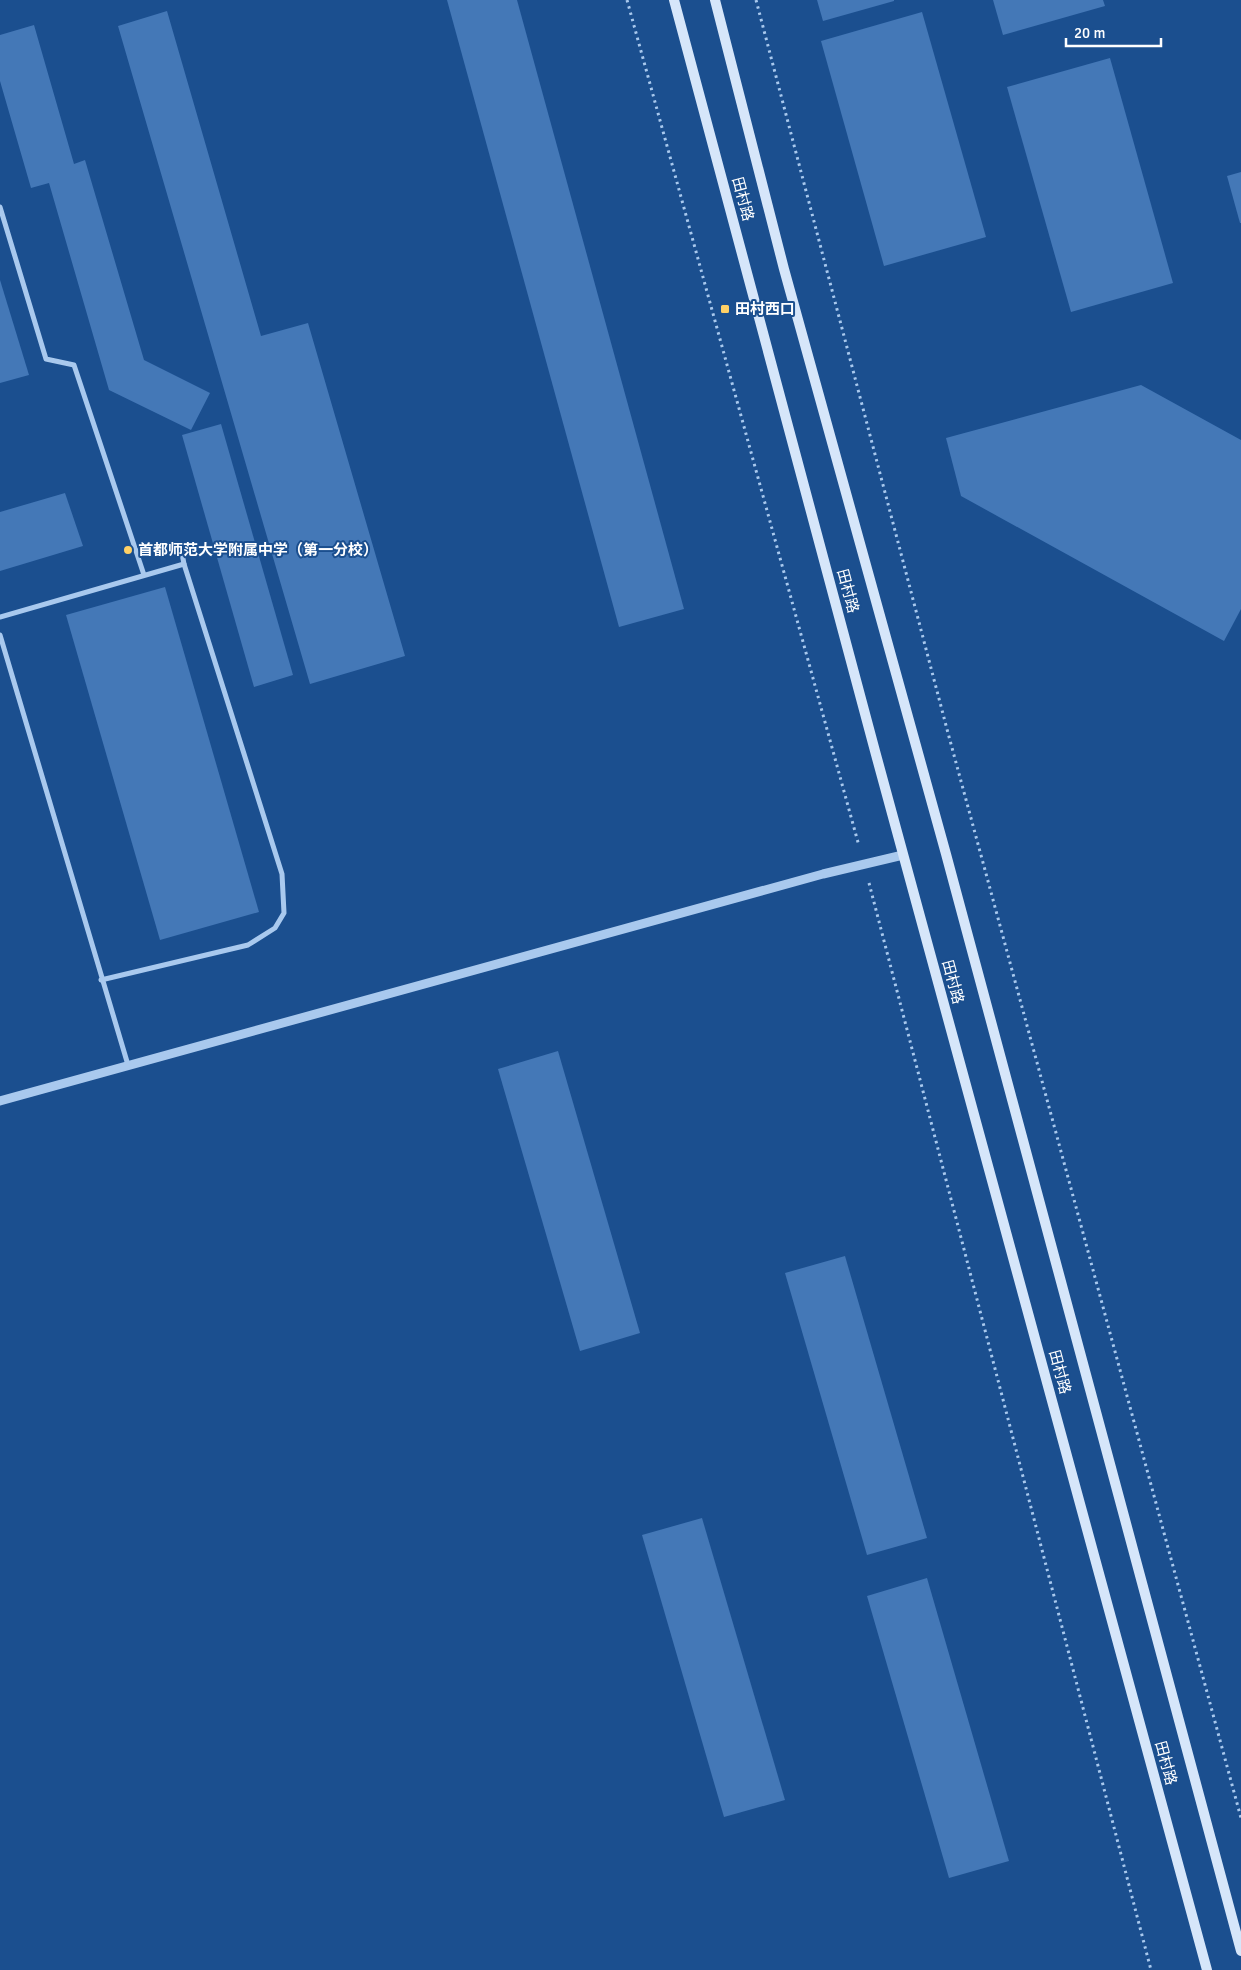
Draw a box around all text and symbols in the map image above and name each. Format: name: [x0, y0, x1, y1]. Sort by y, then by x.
scale bar: [1066, 15, 1161, 47]
text: 20 m: [1074, 24, 1105, 42]
street label: 田村路: [728, 175, 758, 223]
place label: 田村西口: [735, 300, 795, 318]
marker: 田村西口: [719, 303, 731, 315]
place label: 首都师范大学附属中学（第一分校）: [138, 541, 378, 559]
marker: 首都师范大学附属中学（第一分校）: [122, 544, 134, 556]
street label: 田村路: [833, 567, 863, 615]
street label: 田村路: [938, 958, 968, 1006]
street label: 田村路: [1045, 1348, 1075, 1396]
street label: 田村路: [1151, 1739, 1181, 1787]

